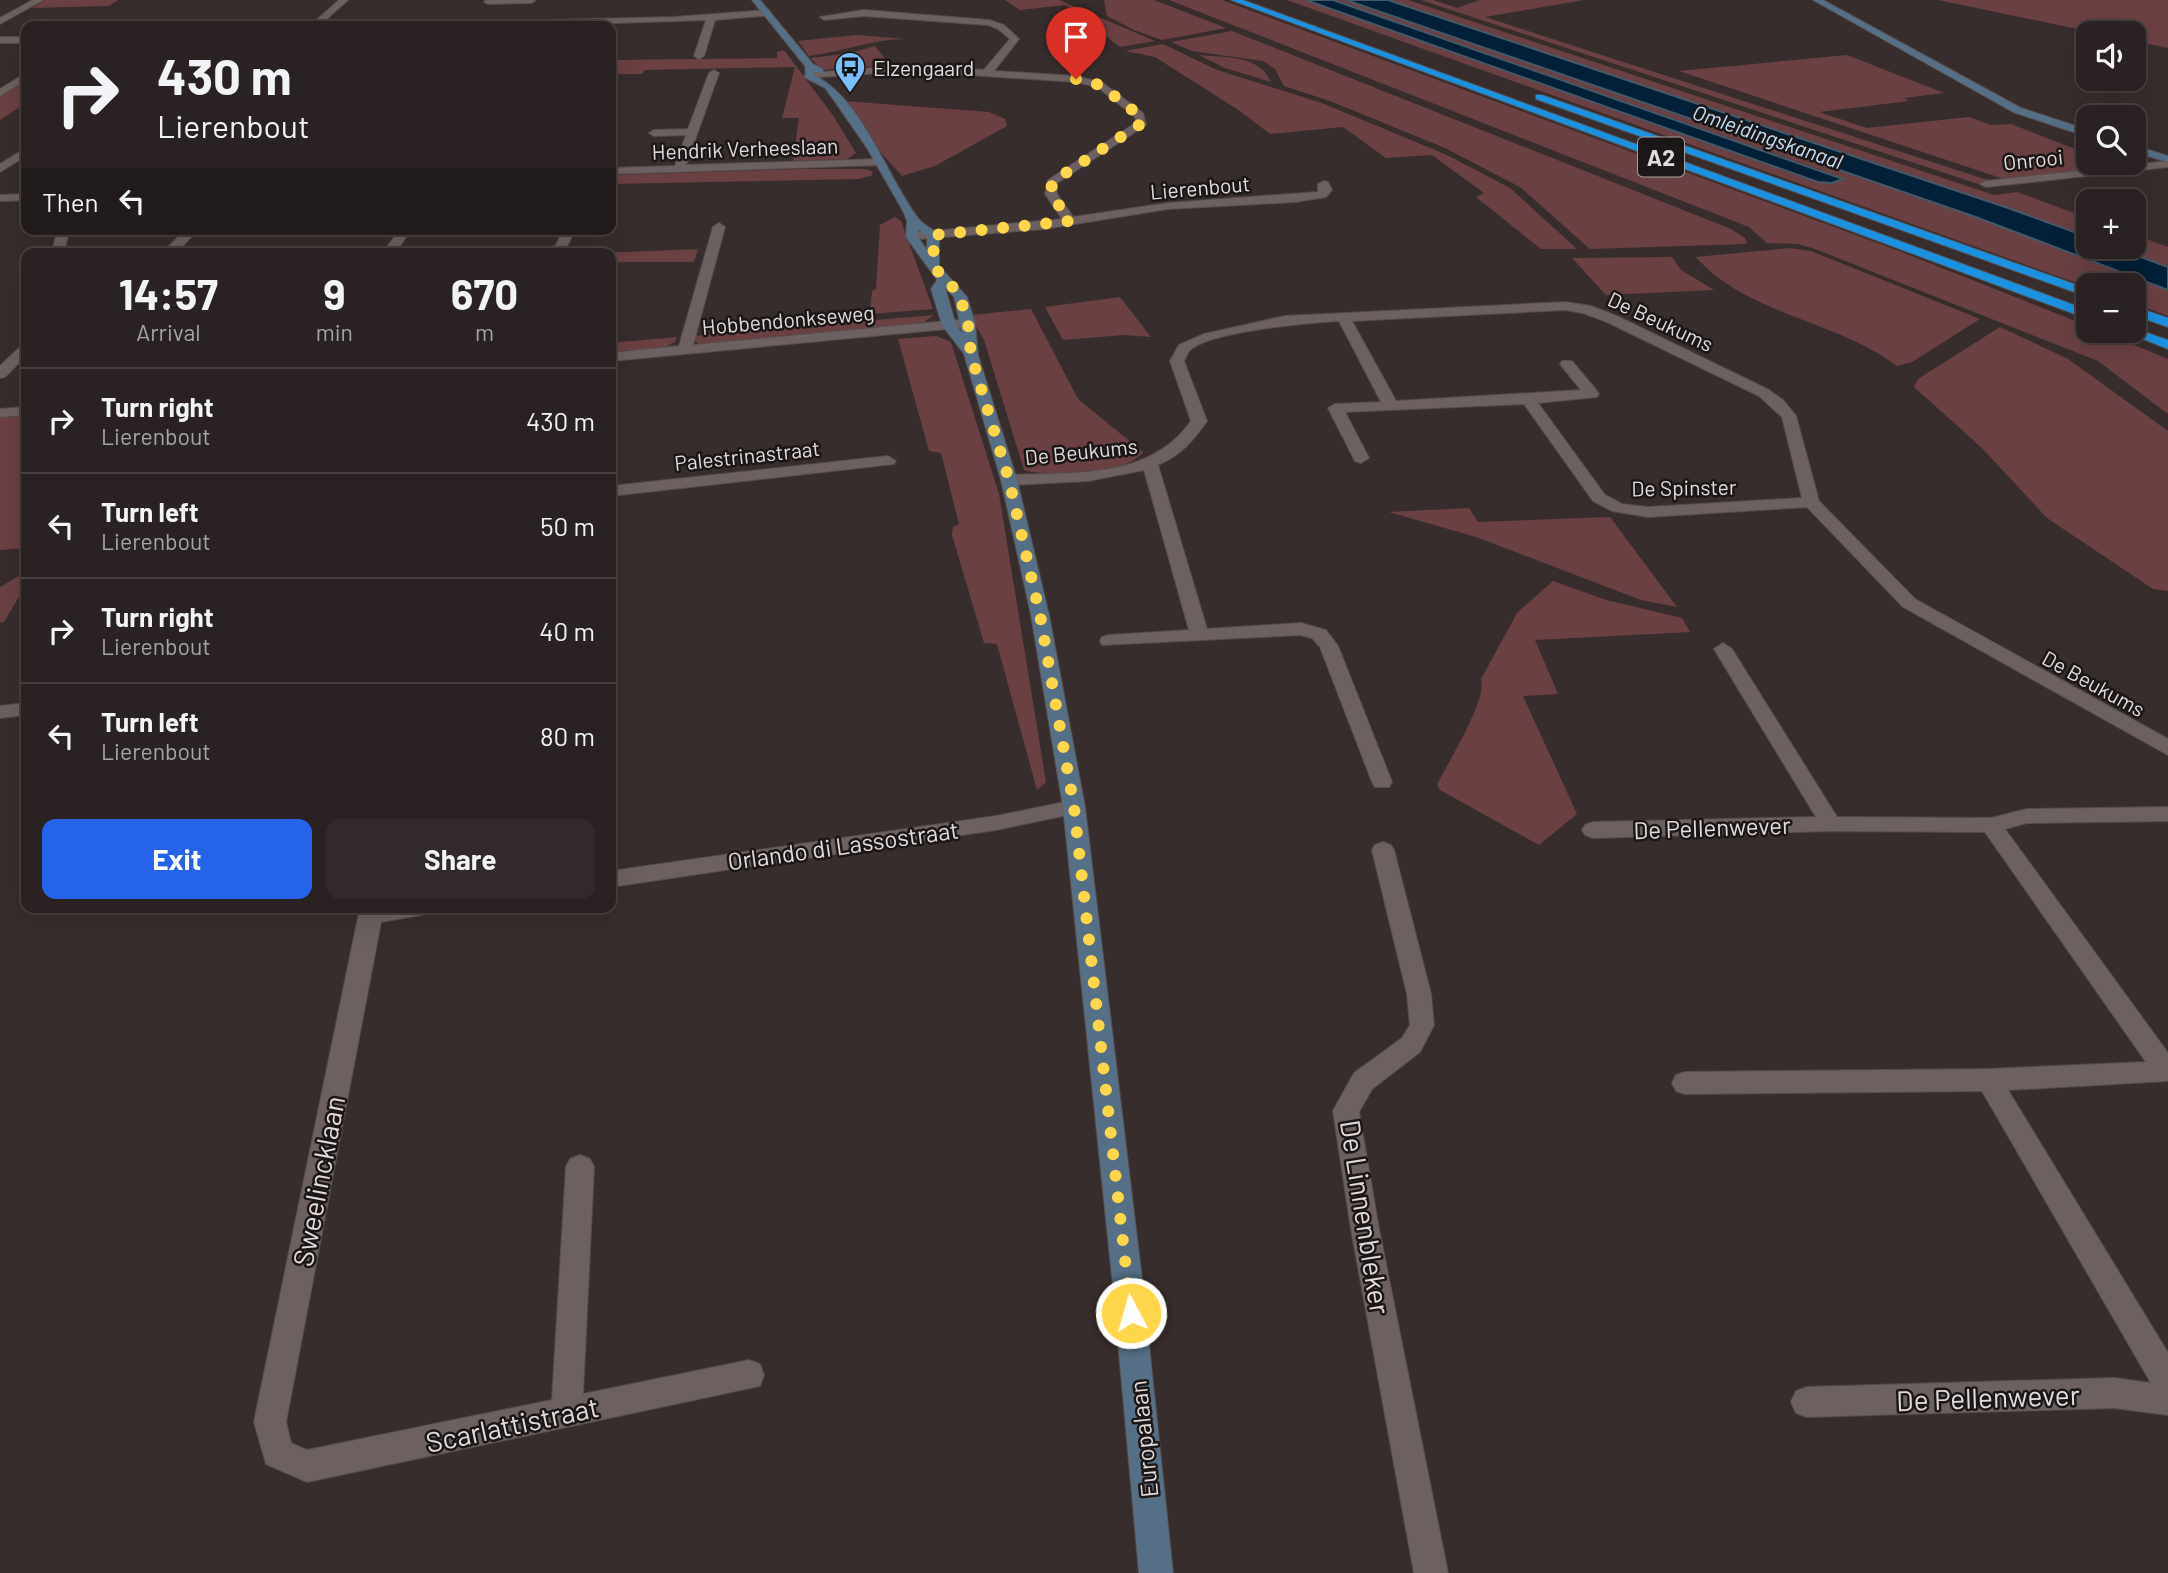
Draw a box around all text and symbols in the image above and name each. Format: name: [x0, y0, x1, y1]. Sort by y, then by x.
pin: [1046, 7, 1106, 79]
icon: arrive: [1057, 18, 1095, 56]
map controls: [2076, 21, 2146, 343]
button: sound: [2076, 21, 2146, 91]
text: 430 m: [157, 46, 292, 105]
icon: right: [42, 49, 133, 140]
bus stop icon: Elzengaard: [833, 50, 867, 94]
place label: Elzengaard: [873, 55, 974, 80]
water label: Omleidingskanaal: [1690, 99, 1847, 173]
button: search: [2076, 105, 2146, 175]
text: Lierenbout: [157, 106, 310, 144]
street label: Hendrik Verheeslaan: [651, 132, 839, 164]
road number: A2: [1638, 138, 1684, 176]
street label: Onrooi: [2002, 143, 2064, 175]
street label: Lierenbout: [1149, 170, 1251, 204]
icon: left: [113, 182, 151, 220]
text: Then: [42, 186, 99, 217]
button: +: [2076, 189, 2146, 259]
text: 14:57: [119, 268, 218, 318]
text: 9: [323, 268, 346, 318]
text: 670: [451, 268, 518, 318]
button: −: [2076, 273, 2146, 343]
street label: De Beukums: [1604, 286, 1718, 356]
street label: Hobbendonkseweg: [701, 299, 875, 339]
text: Arrival: [136, 318, 201, 346]
text: min: [316, 318, 353, 346]
text: m: [475, 318, 494, 346]
text: Turn right: [101, 391, 214, 422]
icon: right: [42, 402, 80, 440]
text: 430 m: [526, 405, 595, 436]
text: Lierenbout: [101, 422, 211, 450]
street label: De Beukums: [1023, 433, 1139, 469]
street label: Palestrinastraat: [673, 435, 821, 475]
street label: De Spinster: [1631, 474, 1737, 500]
text: Turn left: [101, 496, 199, 527]
icon: left: [42, 507, 80, 545]
text: 50 m: [540, 510, 595, 541]
text: Lierenbout: [101, 527, 211, 555]
text: Turn right: [101, 601, 214, 632]
icon: right: [42, 612, 80, 650]
text: 40 m: [539, 615, 595, 646]
text: Lierenbout: [101, 632, 211, 660]
street label: De Beukums: [2038, 645, 2150, 721]
text: Turn left: [101, 706, 199, 737]
icon: left: [42, 717, 80, 755]
text: 80 m: [540, 720, 595, 751]
text: Lierenbout: [101, 737, 211, 765]
street label: De Pellenwever: [1633, 810, 1791, 844]
street label: Orlando di Lassostraat: [726, 814, 960, 876]
button: Exit: [42, 819, 312, 899]
button: Share: [326, 819, 595, 899]
street label: Sweelincklaan: [285, 1093, 351, 1269]
street label: De Linnenbleker: [1334, 1117, 1398, 1317]
position arrow: [1094, 1276, 1168, 1350]
street label: De Pellenwever: [1896, 1377, 2080, 1417]
street label: Europalaan: [1122, 1379, 1164, 1499]
street label: Scarlattistraat: [422, 1389, 602, 1459]

